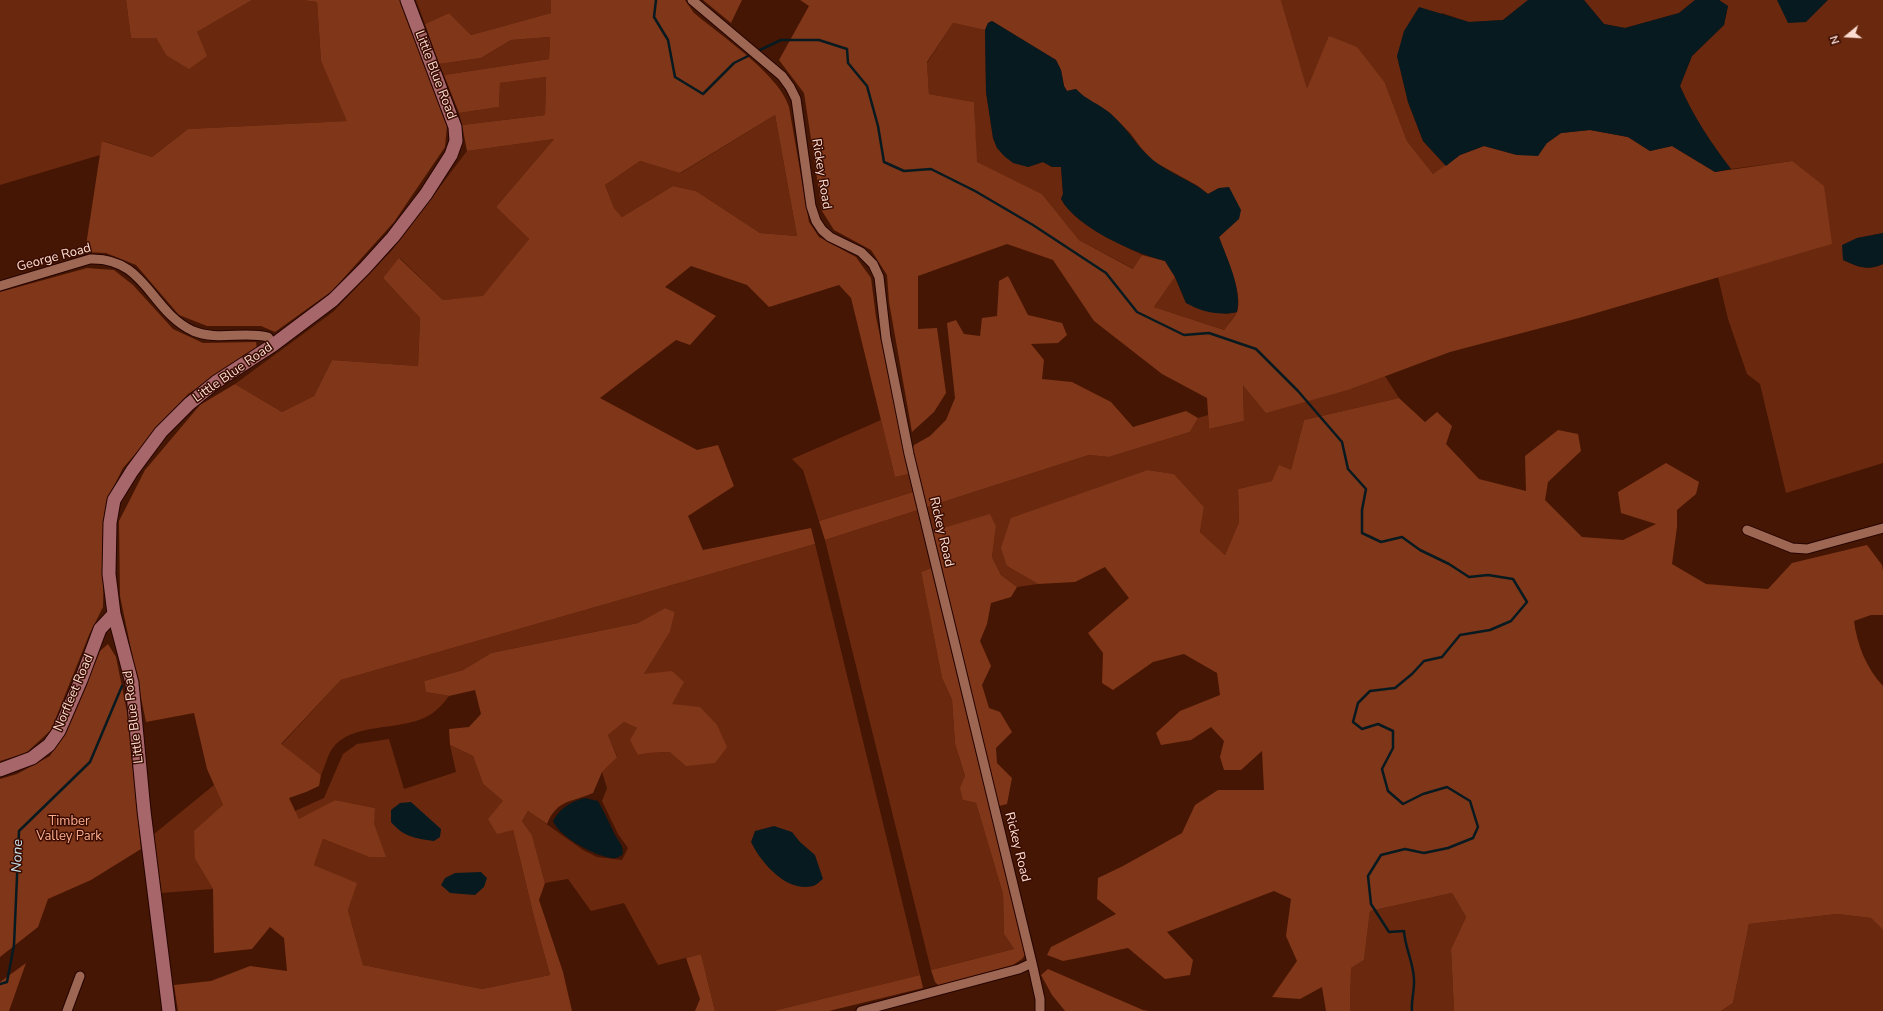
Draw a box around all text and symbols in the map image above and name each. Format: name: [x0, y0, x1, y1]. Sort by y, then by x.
north arrow: [1827, 16, 1867, 56]
street label: Little Blue Road: [411, 29, 459, 121]
text: N: [1827, 34, 1844, 46]
street label: Rickey Road: [808, 138, 834, 210]
street label: George Road: [15, 241, 93, 275]
street label: Little Blue Road: [190, 340, 276, 406]
street label: Rickey Road: [925, 496, 957, 568]
street label: Norfleet Road: [51, 652, 97, 734]
street label: Little Blue Road: [121, 670, 147, 764]
street label: Rickey Road: [1001, 811, 1033, 883]
park label: Timber Valley Park: [36, 814, 102, 845]
water label: None: [9, 839, 27, 873]

